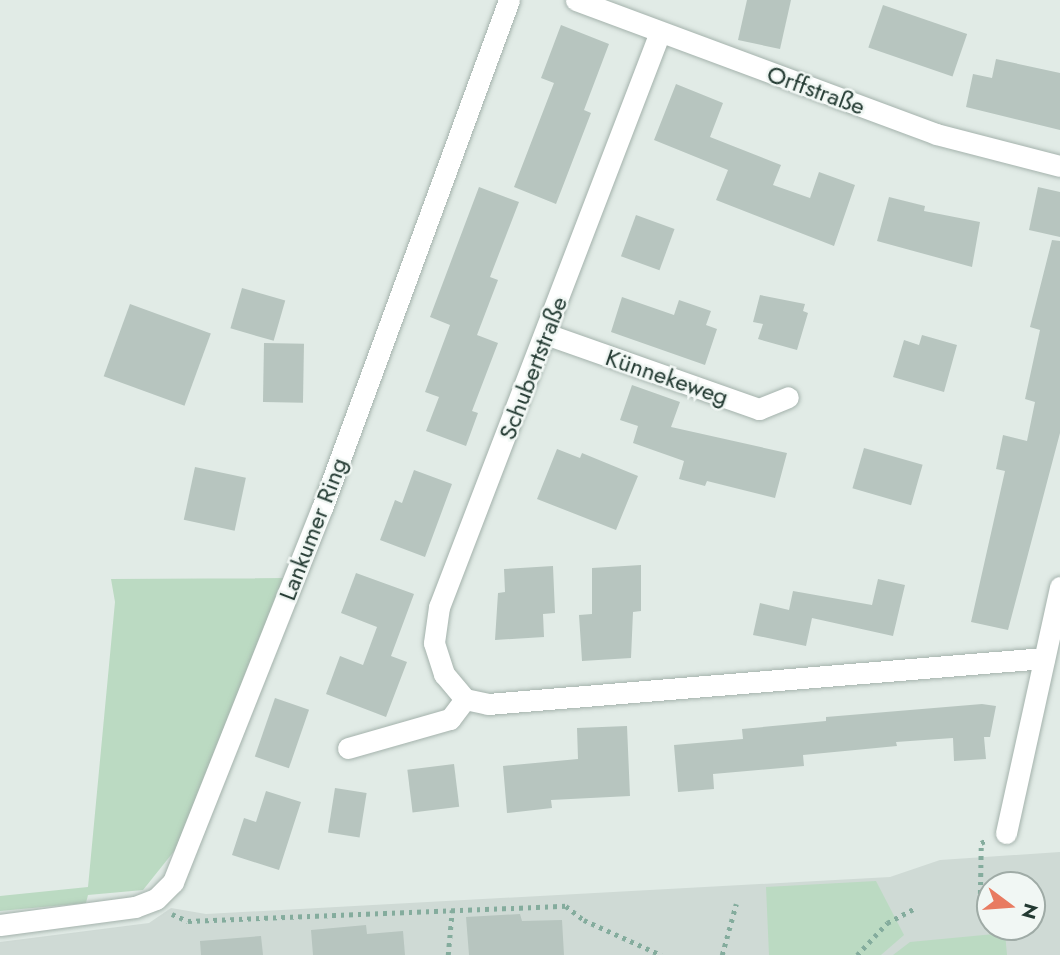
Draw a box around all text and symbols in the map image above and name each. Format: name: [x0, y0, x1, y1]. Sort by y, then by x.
street label: Orffstraße: [763, 59, 869, 121]
street label: Schubertstraße: [493, 292, 573, 444]
street label: Künnekeweg: [602, 343, 732, 411]
street label: Lankumer Ring: [273, 454, 353, 604]
north arrow: [976, 871, 1046, 941]
text: N: [1015, 900, 1045, 922]

